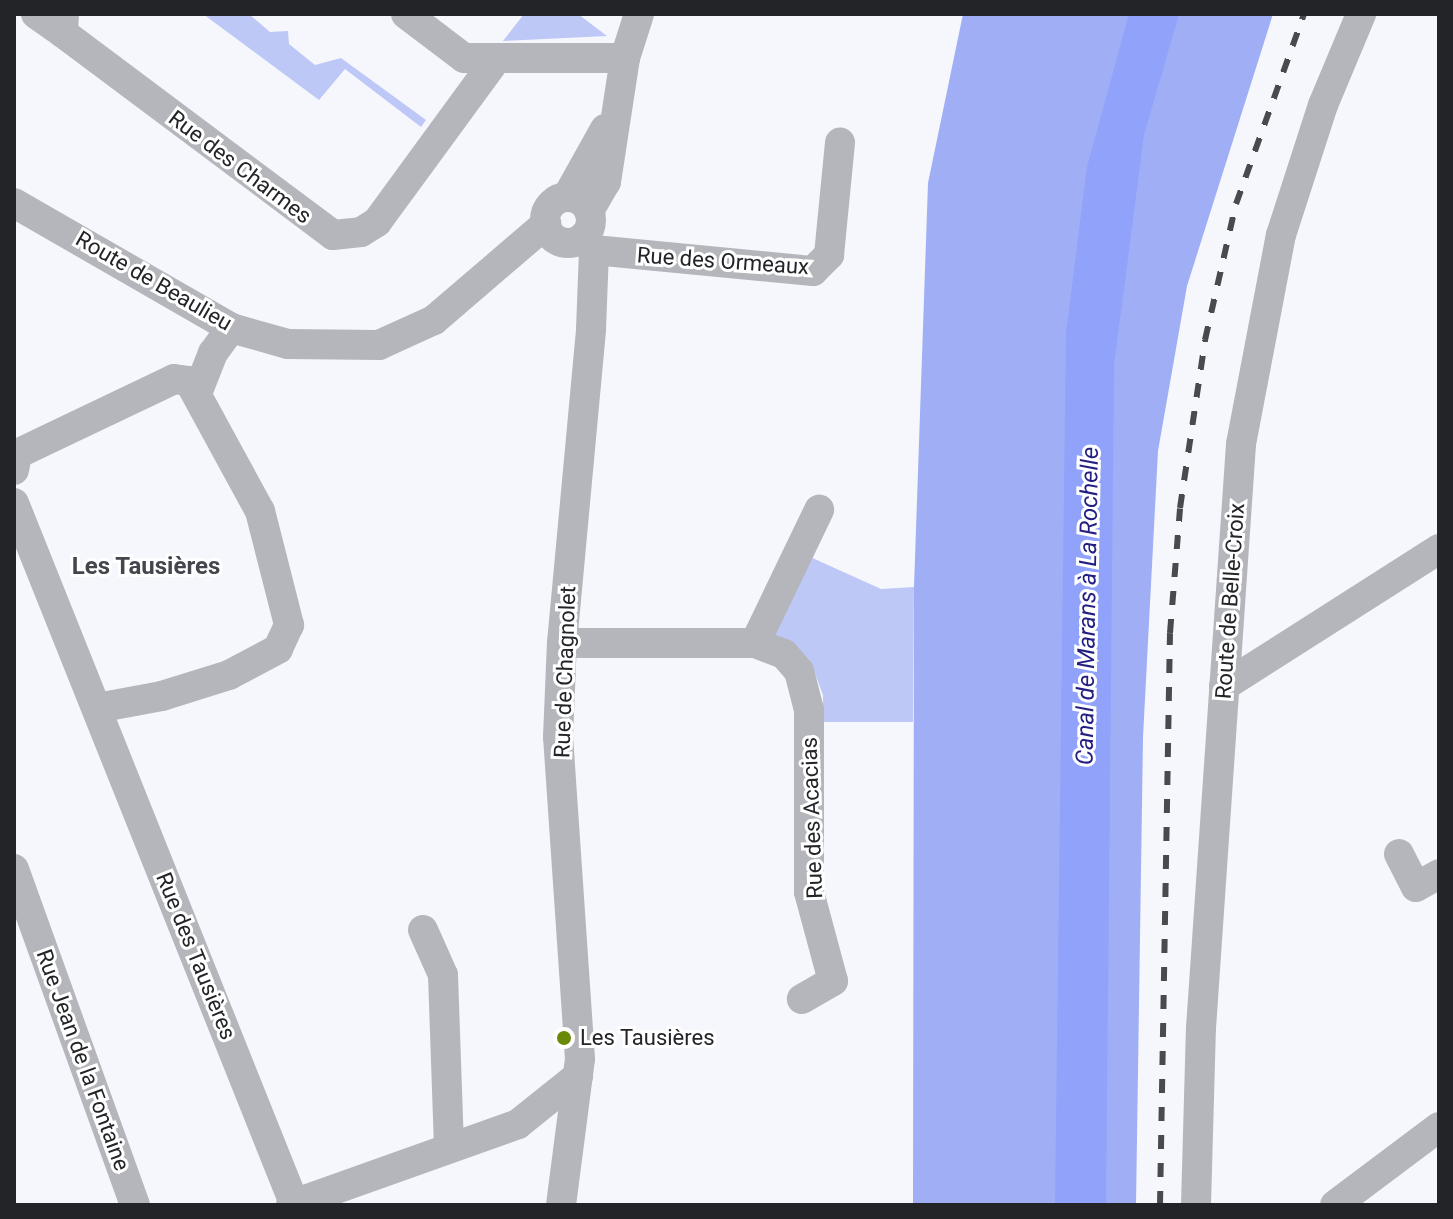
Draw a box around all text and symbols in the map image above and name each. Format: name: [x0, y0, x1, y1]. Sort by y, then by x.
street label: Rue des Charmes: [163, 105, 317, 229]
street label: Route de Beaulieu: [71, 226, 237, 336]
street label: Rue des Ormeaux: [636, 242, 810, 280]
water label: Canal de Marans à La Rochelle: [1071, 447, 1105, 765]
street label: Route de Belle-Croix: [1210, 502, 1250, 700]
district label: Les Tausières: [71, 553, 221, 581]
street label: Rue de Chagnolet: [549, 586, 581, 758]
street label: Rue des Acacias: [796, 737, 828, 899]
street label: Rue des Tausières: [150, 868, 242, 1044]
street label: Rue Jean de la Fontaine: [31, 946, 135, 1174]
place label: Les Tausières: [580, 1025, 715, 1051]
marker: Les Tausières: [555, 1029, 573, 1047]

